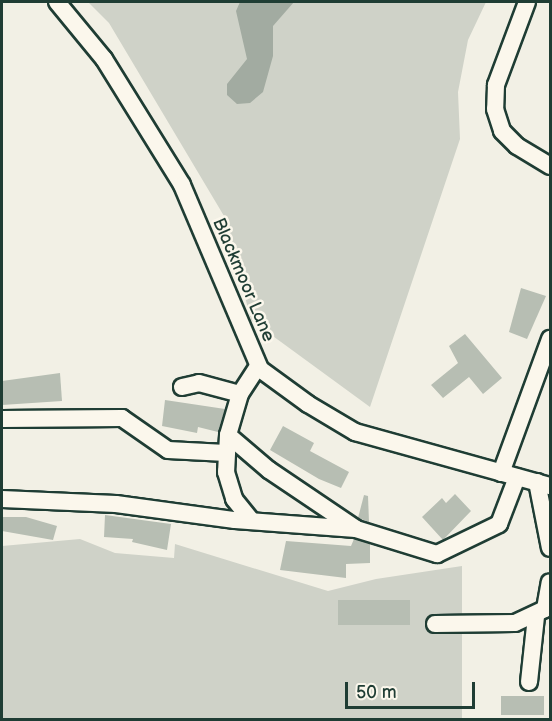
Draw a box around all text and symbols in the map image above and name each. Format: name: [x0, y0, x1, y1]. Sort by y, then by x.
street label: Blackmoor Lane: [207, 215, 279, 345]
scale bar: [348, 670, 478, 708]
text: 50 m: [356, 682, 397, 703]

